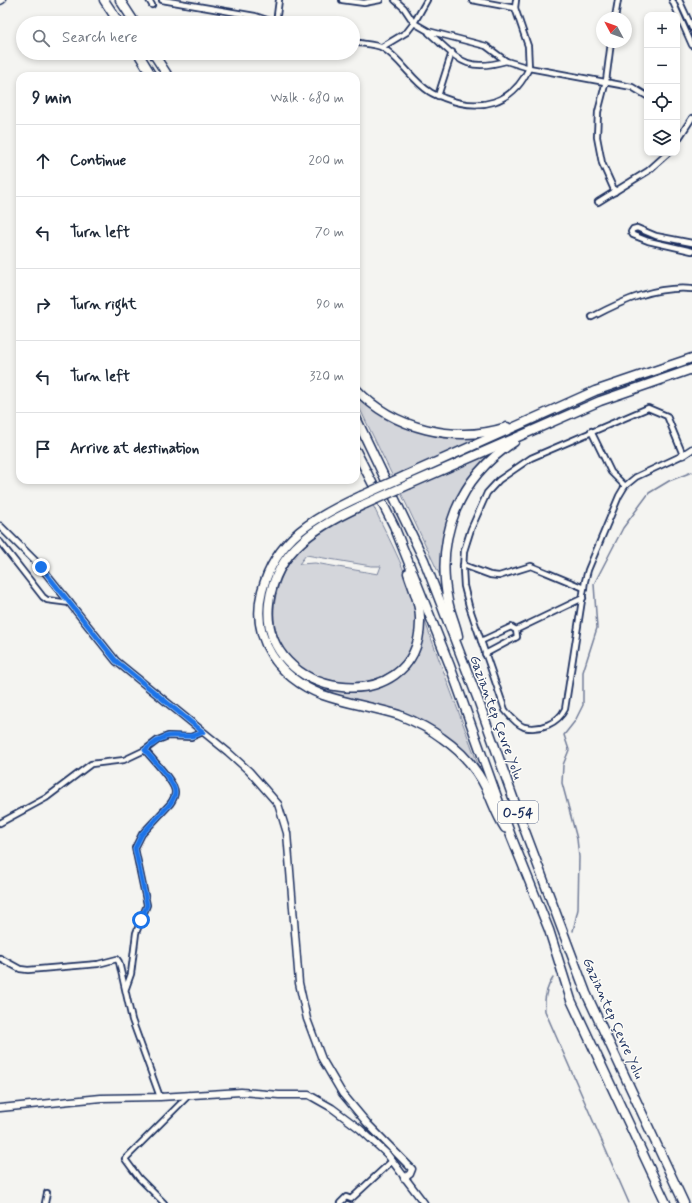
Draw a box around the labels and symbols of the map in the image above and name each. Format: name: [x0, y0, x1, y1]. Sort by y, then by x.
north arrow: [596, 12, 632, 48]
route end: [32, 558, 50, 576]
street label: Gaziantep Çevre Yolu: [465, 653, 527, 782]
road number: O-54: [498, 801, 538, 823]
route start: [132, 911, 150, 929]
street label: Gaziantep Çevre Yolu: [578, 955, 648, 1082]

